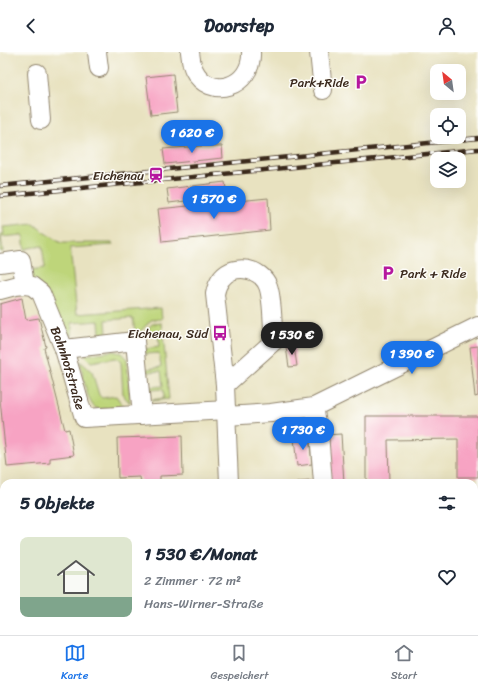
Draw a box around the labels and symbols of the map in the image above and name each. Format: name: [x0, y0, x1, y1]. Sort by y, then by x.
north arrow: [430, 64, 466, 100]
place label: Park+Ride: [290, 71, 349, 94]
parking icon: Park+Ride: [352, 73, 370, 91]
pin: 1 620 €: [155, 120, 229, 154]
place label: Eichenau: [93, 164, 144, 187]
station icon: Eichenau: [147, 166, 165, 184]
pin: 1 570 €: [177, 186, 251, 220]
place label: Park + Ride: [400, 262, 467, 285]
parking icon: Park + Ride: [379, 264, 397, 282]
place label: Eichenau, Süd: [128, 322, 209, 345]
pin: 1 530 €: [255, 322, 329, 356]
street label: Bahnhofstraße: [44, 323, 92, 413]
bus stop icon: Eichenau, Süd: [211, 324, 229, 342]
pin: 1 390 €: [375, 341, 449, 375]
pin: 1 730 €: [266, 417, 340, 451]

